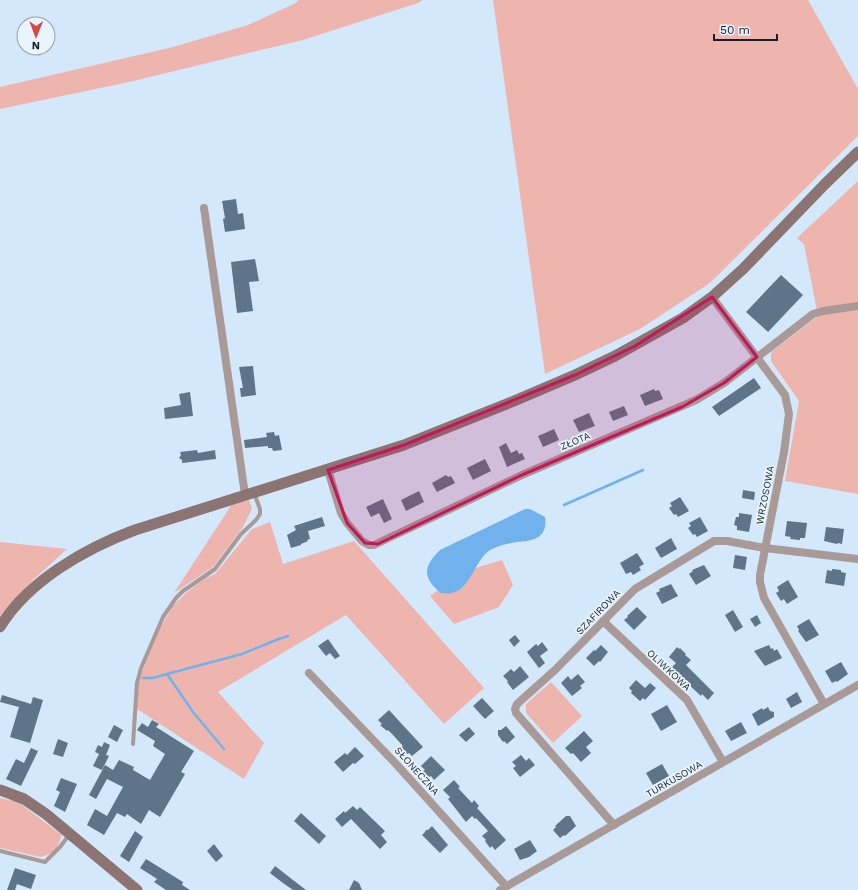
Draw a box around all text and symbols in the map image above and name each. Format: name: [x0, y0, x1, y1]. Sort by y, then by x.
north arrow: [16, 16, 56, 56]
scale bar: [714, 16, 777, 42]
text: 50 m: [720, 23, 750, 37]
text: N: [32, 39, 40, 52]
street label: ZŁOTA: [558, 430, 592, 452]
street label: WRZOSOWA: [754, 464, 776, 525]
street label: SZAFIROWA: [574, 587, 622, 637]
street label: OLIWKOWA: [645, 647, 693, 693]
street label: SŁONECZNA: [393, 745, 442, 797]
street label: TURKUSOWA: [644, 758, 704, 800]

